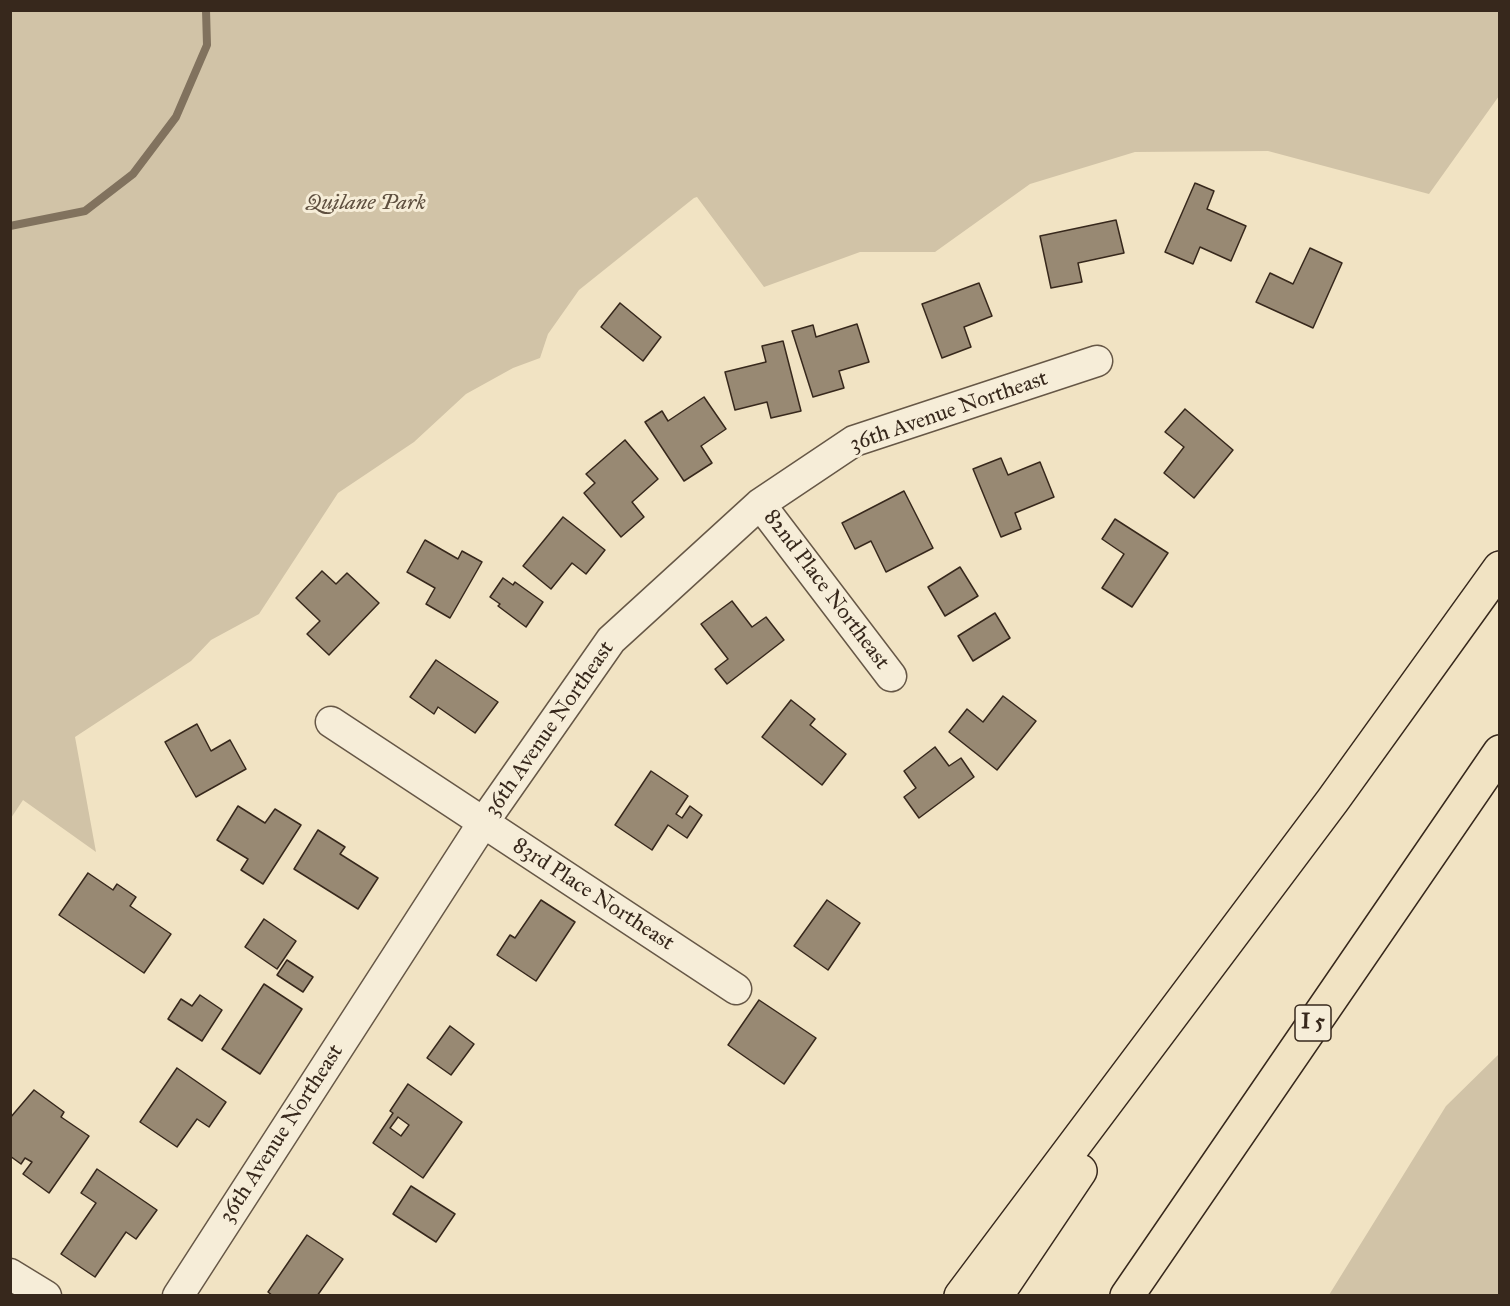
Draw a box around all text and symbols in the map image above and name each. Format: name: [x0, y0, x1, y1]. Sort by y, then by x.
park label: Quilane Park: [306, 191, 426, 217]
street label: 36th Avenue Northeast: [847, 366, 1051, 458]
street label: 82nd Place Northeast: [757, 505, 895, 675]
street label: 36th Avenue Northeast: [480, 636, 620, 822]
street label: 83rd Place Northeast: [507, 833, 679, 957]
road number: I 5: [1295, 1005, 1331, 1041]
street label: 36th Avenue Northeast: [214, 1040, 350, 1228]

